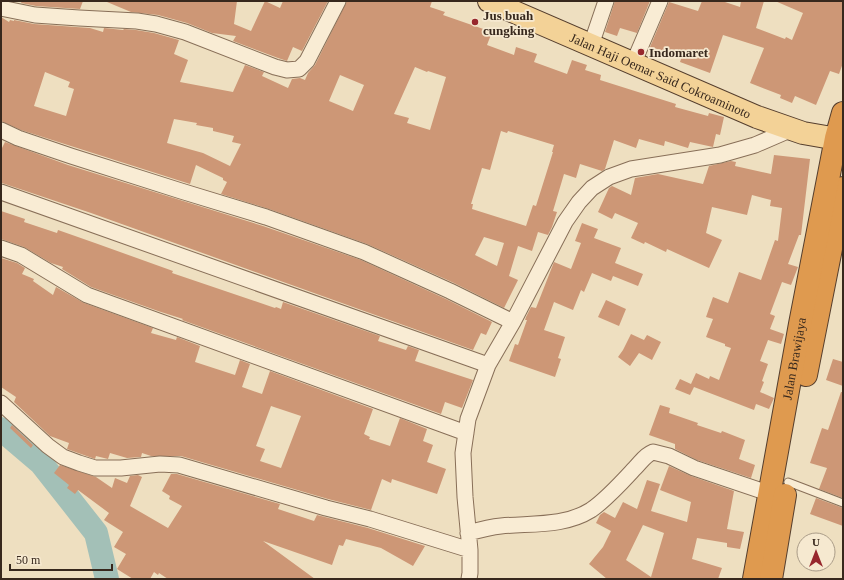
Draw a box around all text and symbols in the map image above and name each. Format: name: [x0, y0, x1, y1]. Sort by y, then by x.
place label: Jus buah cungking: [483, 8, 535, 38]
marker: Jus buah cungking: [470, 17, 480, 27]
street label: Jalan Haji Oemar Said Cokroaminoto: [568, 30, 753, 122]
place label: Indomaret: [649, 45, 709, 60]
marker: Indomaret: [636, 47, 646, 57]
street label: Jalan Brawijaya: [779, 316, 809, 401]
north arrow: [796, 532, 836, 572]
text: U: [812, 536, 820, 548]
scale bar: [10, 546, 112, 572]
text: 50 m: [16, 553, 41, 567]

